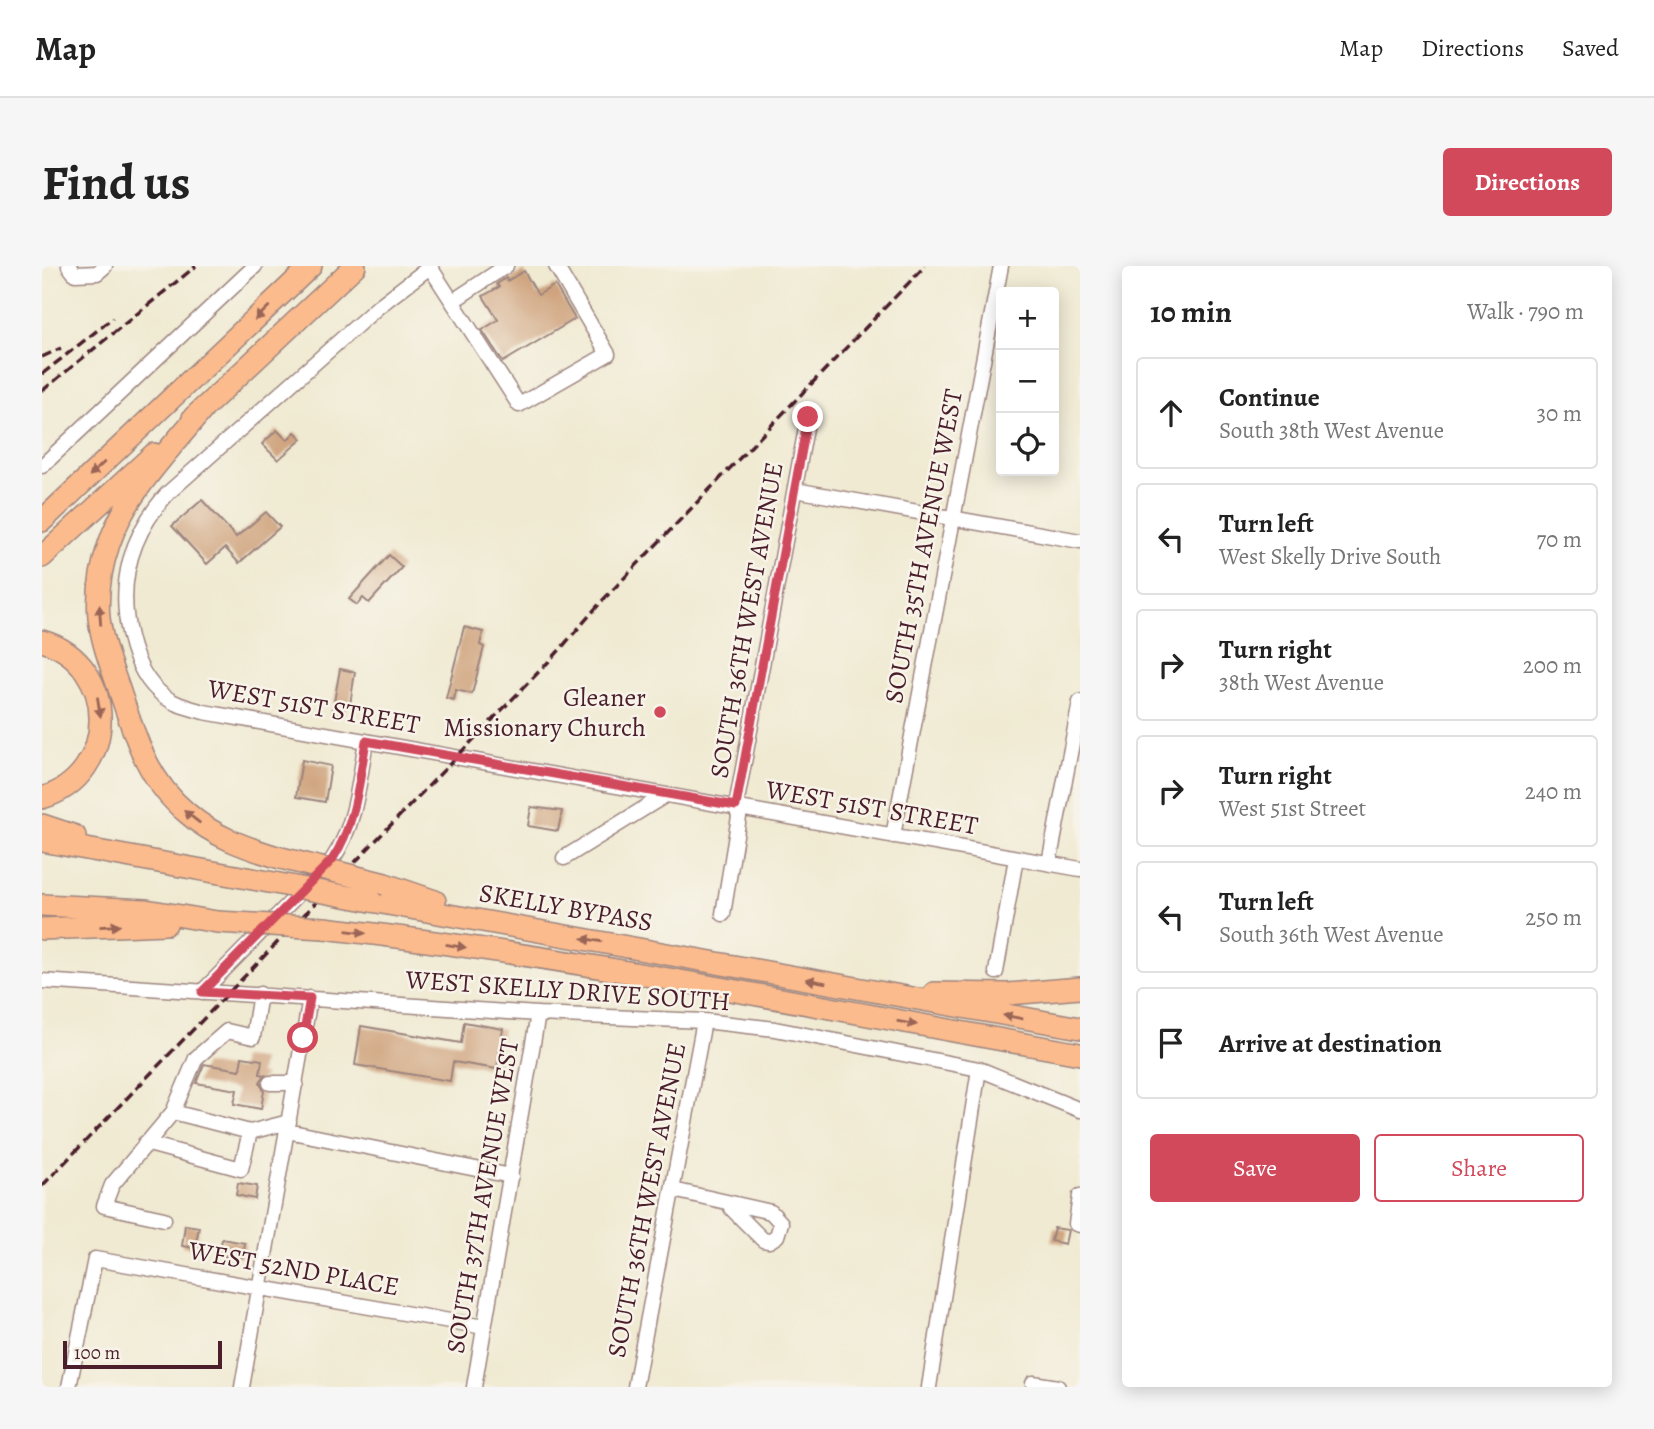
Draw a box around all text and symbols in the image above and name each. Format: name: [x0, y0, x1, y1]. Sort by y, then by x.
text: Map: [35, 26, 96, 71]
text: Map: [1339, 32, 1383, 64]
text: Directions: [1421, 32, 1524, 64]
text: Saved: [1562, 32, 1619, 64]
button: Directions: [1443, 148, 1612, 216]
text: Find us: [42, 149, 190, 216]
map controls: [996, 287, 1059, 476]
button: +: [996, 287, 1059, 350]
text: 10 min: [1150, 292, 1232, 332]
text: Walk · 790 m: [1467, 296, 1584, 327]
one-way arrow: [253, 305, 271, 321]
button: −: [996, 350, 1059, 413]
text: Continue: [1219, 380, 1320, 415]
street label: SOUTH 35TH AVENUE WEST: [876, 386, 971, 706]
icon: ahead: [1152, 394, 1190, 432]
text: 30 m: [1536, 398, 1582, 429]
route end: [792, 401, 823, 432]
button: locate: [996, 413, 1059, 476]
text: South 38th West Avenue: [1219, 415, 1444, 446]
street label: SOUTH 36TH WEST AVENUE: [701, 459, 792, 781]
one-way arrow: [89, 461, 106, 477]
text: Turn left: [1219, 506, 1314, 541]
icon: left: [1152, 520, 1190, 558]
text: 70 m: [1536, 524, 1582, 555]
text: West Skelly Drive South: [1219, 541, 1441, 572]
one-way arrow: [94, 604, 105, 626]
text: Turn right: [1219, 632, 1332, 667]
icon: right: [1152, 646, 1190, 684]
text: 200 m: [1523, 650, 1582, 681]
text: 38th West Avenue: [1219, 667, 1384, 698]
street label: WEST 51ST STREET: [204, 670, 423, 742]
place label: Gleaner Missionary Church: [443, 680, 646, 745]
one-way arrow: [94, 696, 105, 718]
marker: Gleaner Missionary Church: [652, 704, 668, 720]
text: Turn right: [1219, 758, 1332, 793]
street label: WEST 51ST STREET: [762, 771, 981, 843]
icon: right: [1152, 772, 1190, 810]
text: 240 m: [1525, 776, 1582, 807]
text: West 51st Street: [1219, 793, 1366, 824]
one-way arrow: [184, 810, 202, 825]
street label: SKELLY BYPASS: [477, 875, 655, 940]
text: Turn left: [1219, 884, 1314, 919]
icon: left: [1152, 898, 1190, 936]
text: 250 m: [1525, 902, 1582, 933]
text: South 36th West Avenue: [1219, 919, 1444, 950]
one-way arrow: [99, 920, 121, 931]
one-way arrow: [345, 926, 367, 937]
one-way arrow: [581, 934, 603, 945]
one-way arrow: [445, 941, 467, 952]
street label: WEST SKELLY DRIVE SOUTH: [403, 962, 731, 1019]
one-way arrow: [805, 975, 827, 986]
one-way arrow: [1002, 1011, 1024, 1022]
one-way arrow: [896, 1018, 918, 1029]
route start: [287, 1022, 318, 1053]
icon: arrive: [1152, 1024, 1190, 1062]
text: Arrive at destination: [1219, 1026, 1442, 1061]
street label: SOUTH 37TH AVENUE WEST: [438, 1036, 527, 1356]
street label: SOUTH 36TH WEST AVENUE: [599, 1040, 694, 1361]
button: Save: [1150, 1134, 1360, 1202]
button: Share: [1374, 1134, 1584, 1202]
street label: WEST 52ND PLACE: [185, 1233, 402, 1304]
scale bar: [63, 1338, 222, 1370]
text: 100 m: [74, 1340, 120, 1366]

